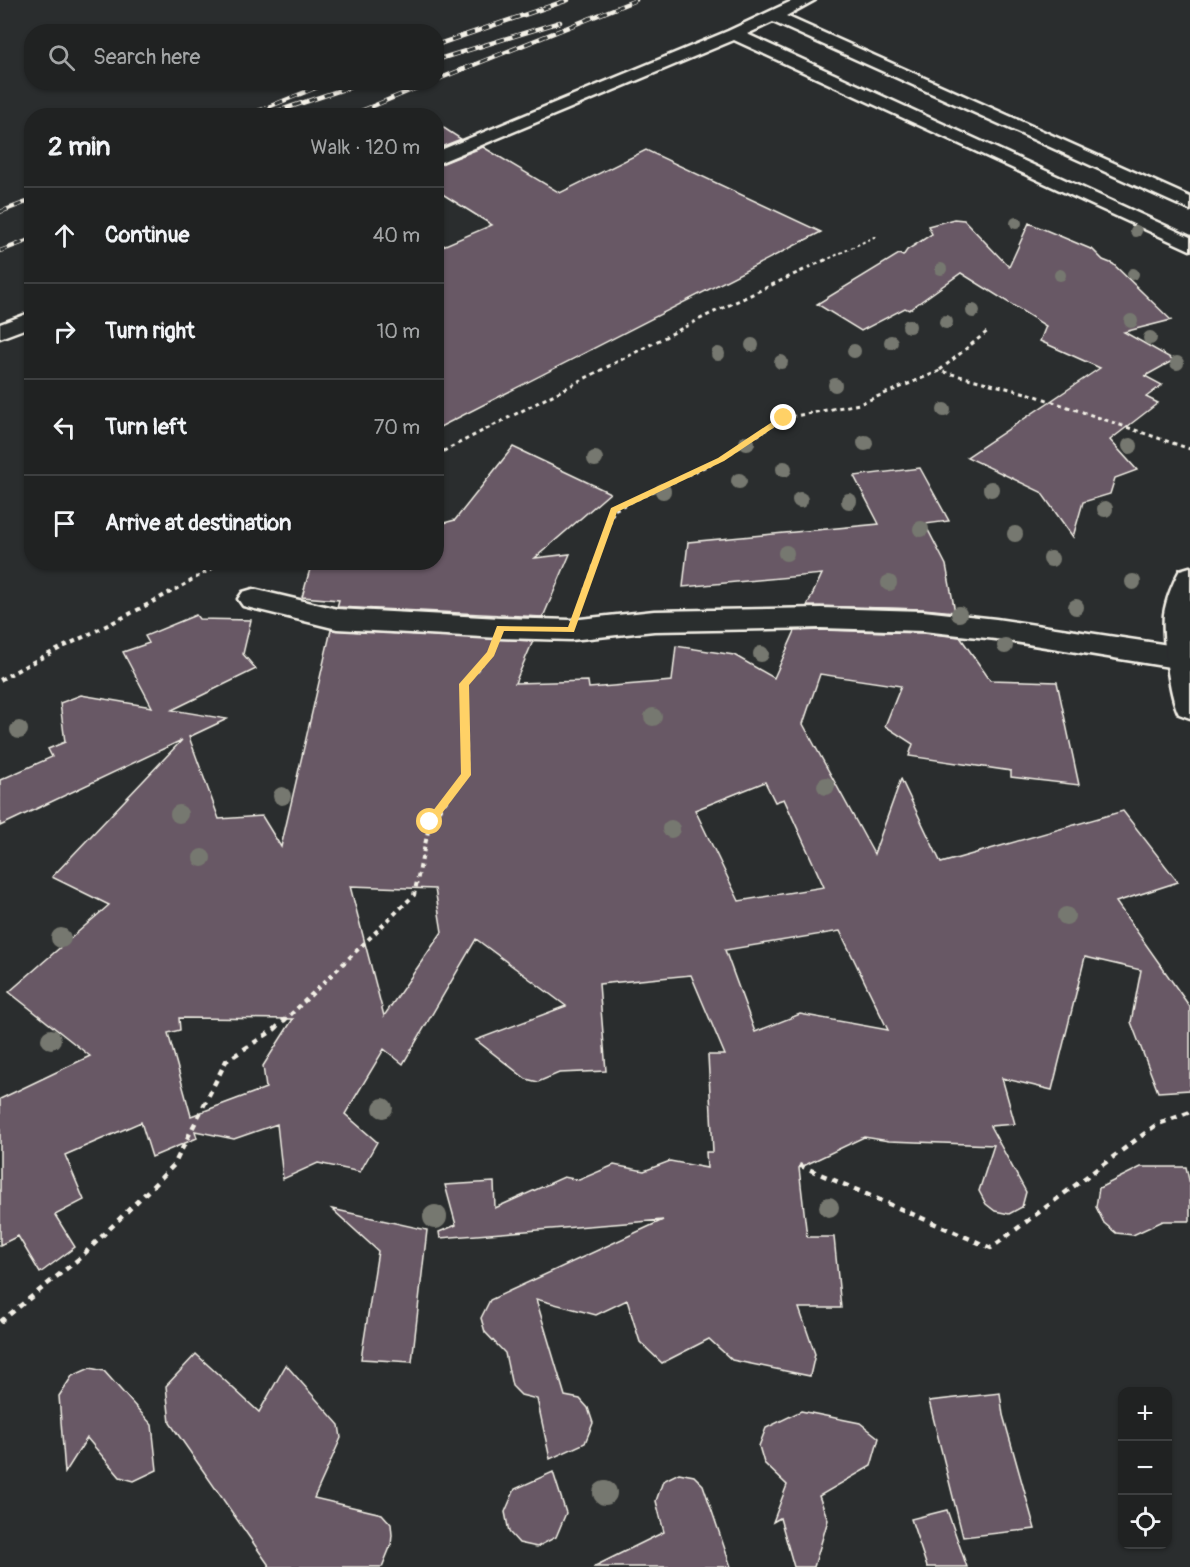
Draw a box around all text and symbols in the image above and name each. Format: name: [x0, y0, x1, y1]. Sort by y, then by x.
search box: [24, 24, 444, 90]
icon: search: [45, 41, 78, 74]
text: Search here: [93, 43, 200, 71]
text: 2 min: [48, 131, 110, 163]
text: Walk · 120 m: [311, 135, 420, 160]
icon: ahead: [48, 219, 81, 252]
text: Continue: [105, 221, 189, 249]
text: 40 m: [373, 223, 420, 248]
icon: right: [48, 315, 81, 348]
text: Turn right: [105, 317, 195, 345]
text: 10 m: [376, 319, 420, 344]
route end: [770, 404, 796, 430]
icon: left: [48, 411, 81, 444]
text: Turn left: [105, 413, 187, 441]
text: 70 m: [374, 415, 420, 440]
icon: arrive: [48, 507, 81, 540]
text: Arrive at destination: [105, 509, 291, 537]
route start: [416, 808, 442, 834]
map controls: [1118, 1387, 1172, 1549]
button: +: [1118, 1387, 1172, 1441]
button: −: [1118, 1441, 1172, 1495]
button: locate: [1118, 1495, 1172, 1549]

